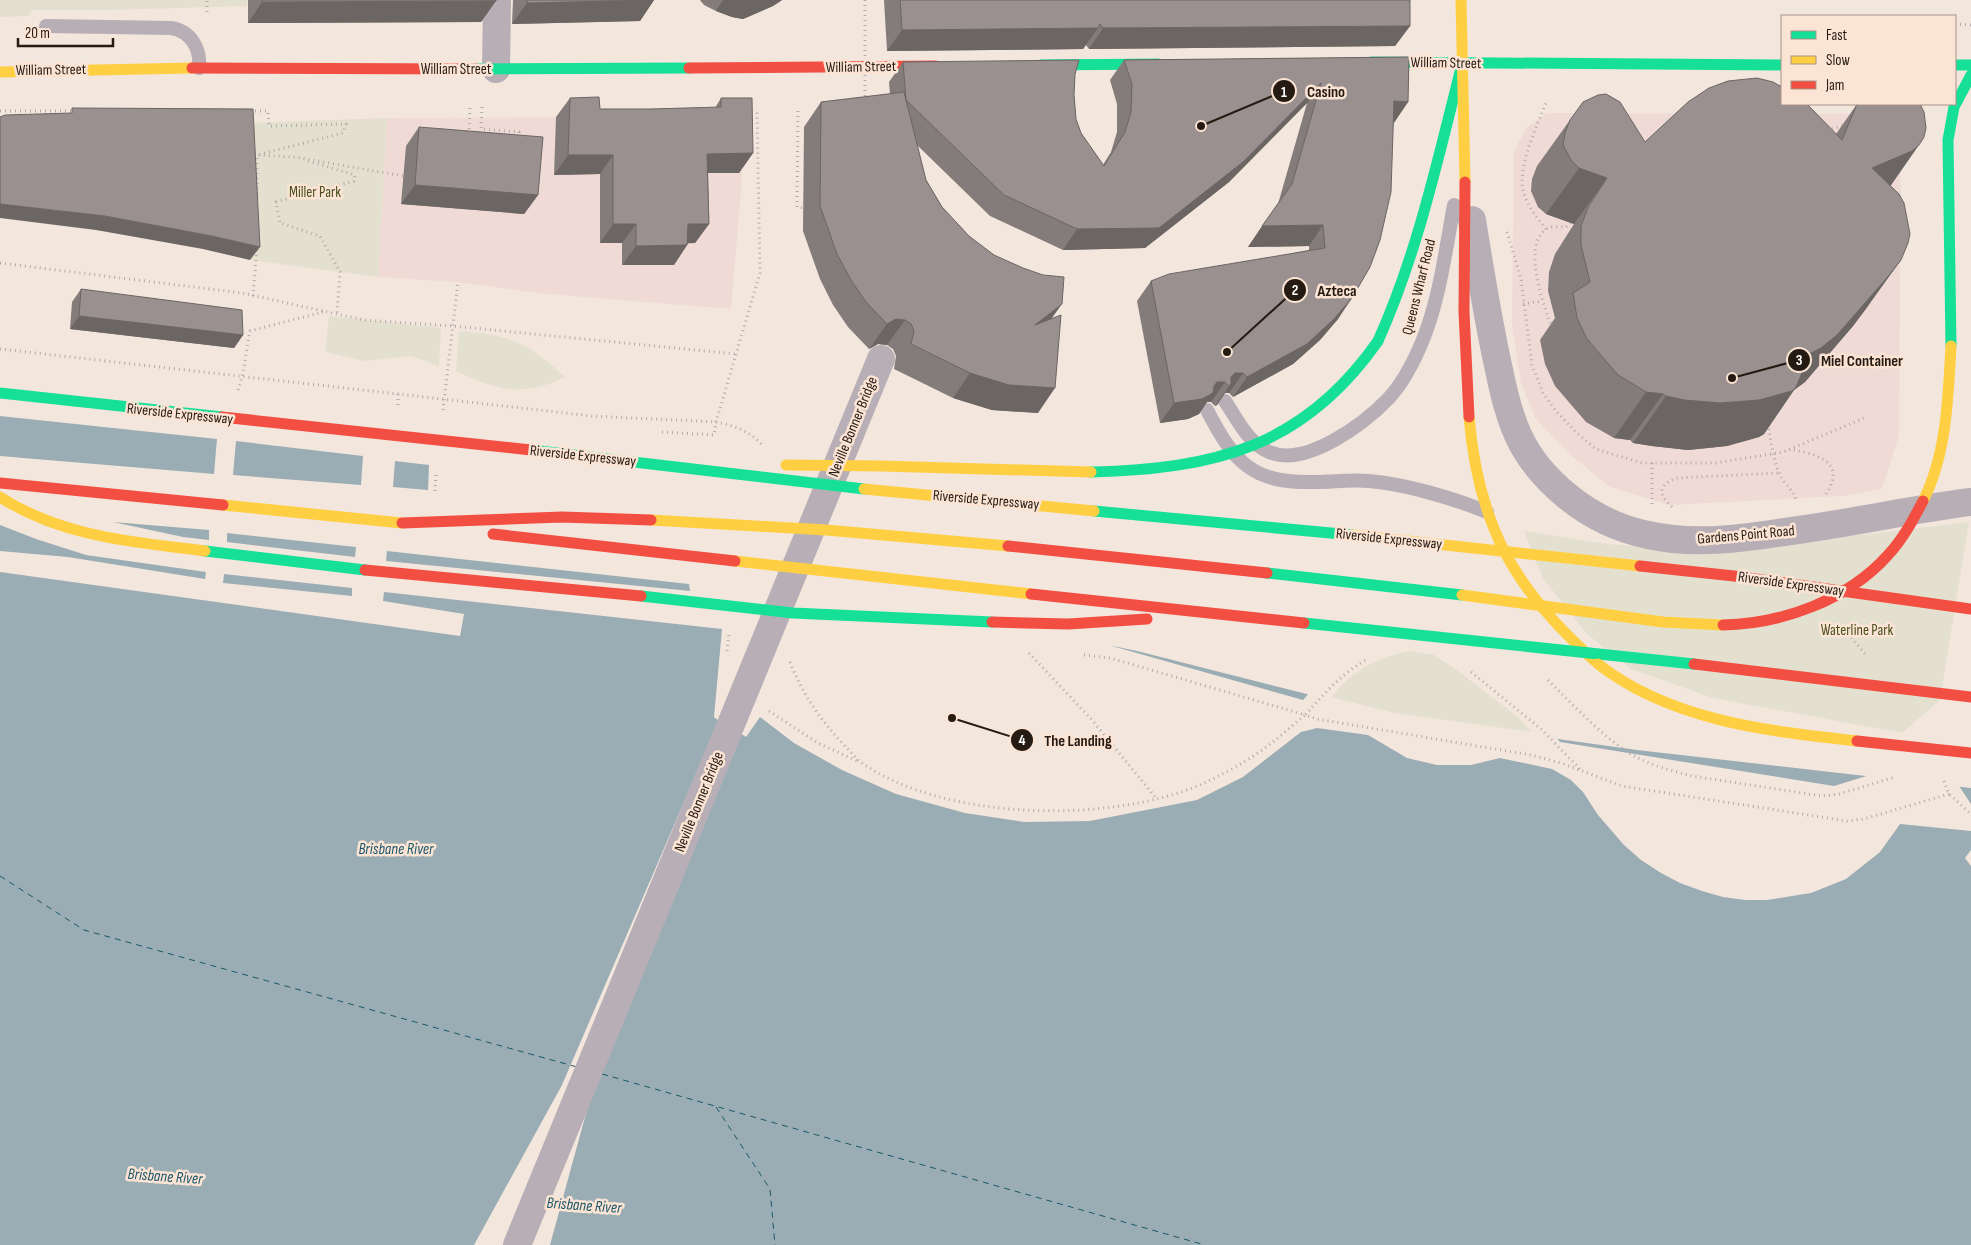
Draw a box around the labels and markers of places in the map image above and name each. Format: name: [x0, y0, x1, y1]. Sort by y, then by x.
callout: Casino: [1272, 76, 1355, 107]
callout: Azteca: [1283, 275, 1367, 306]
callout: Miel Container: [1786, 345, 1913, 376]
callout: The Landing: [1009, 724, 1122, 755]

